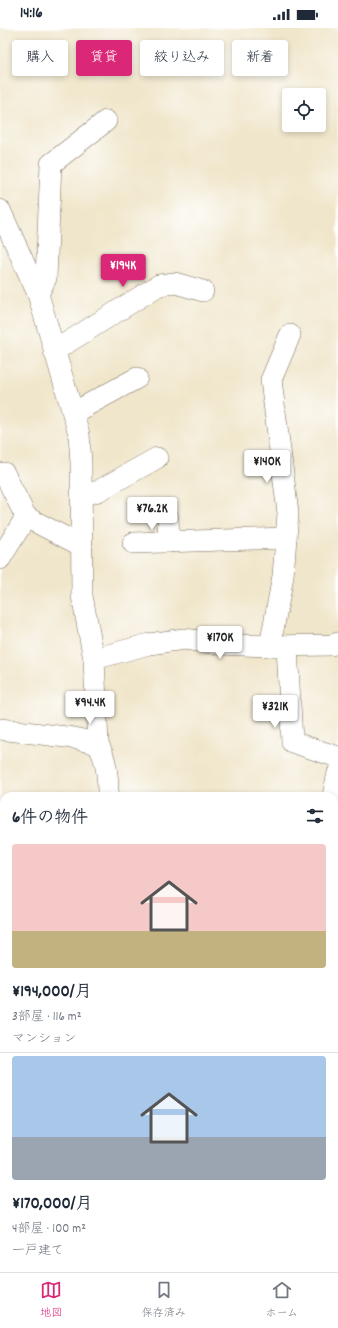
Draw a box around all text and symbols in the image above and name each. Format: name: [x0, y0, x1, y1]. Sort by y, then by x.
text: 14:16: [20, 3, 43, 25]
chip: 購入: [12, 40, 68, 76]
chip: 賃貸: [76, 40, 132, 76]
chip: 絞り込み: [140, 40, 224, 76]
chip: 新着: [232, 40, 288, 76]
map controls: [282, 88, 326, 132]
button: locate: [282, 88, 326, 132]
pin: ¥194K: [95, 254, 151, 288]
text: ¥194K: [110, 257, 136, 276]
pin: ¥140K: [239, 450, 295, 484]
text: ¥140K: [253, 453, 281, 472]
pin: ¥76.2K: [119, 497, 185, 531]
text: ¥76.2K: [136, 500, 168, 519]
pin: ¥170K: [192, 626, 248, 660]
text: ¥170K: [206, 629, 234, 648]
pin: ¥94.4K: [57, 691, 123, 725]
text: ¥94.4K: [74, 694, 106, 713]
pin: ¥321K: [247, 695, 303, 729]
text: ¥321K: [262, 698, 288, 717]
icon: filters: [304, 805, 326, 827]
text: 6件の物件: [12, 807, 88, 831]
icon: home: [133, 870, 205, 942]
text: ¥194,000/月: [12, 981, 92, 1005]
text: 3部屋 · 116 m²: [12, 1008, 81, 1027]
text: マンション: [12, 1030, 76, 1049]
icon: home: [133, 1082, 205, 1154]
text: ¥170,000/月: [12, 1193, 93, 1217]
text: 4部屋 · 100 m²: [12, 1220, 86, 1239]
text: 一戸建て: [12, 1242, 64, 1261]
tab: 地図: [40, 1279, 62, 1322]
tab: 保存済み: [142, 1279, 186, 1322]
tab: ホーム: [266, 1279, 298, 1322]

